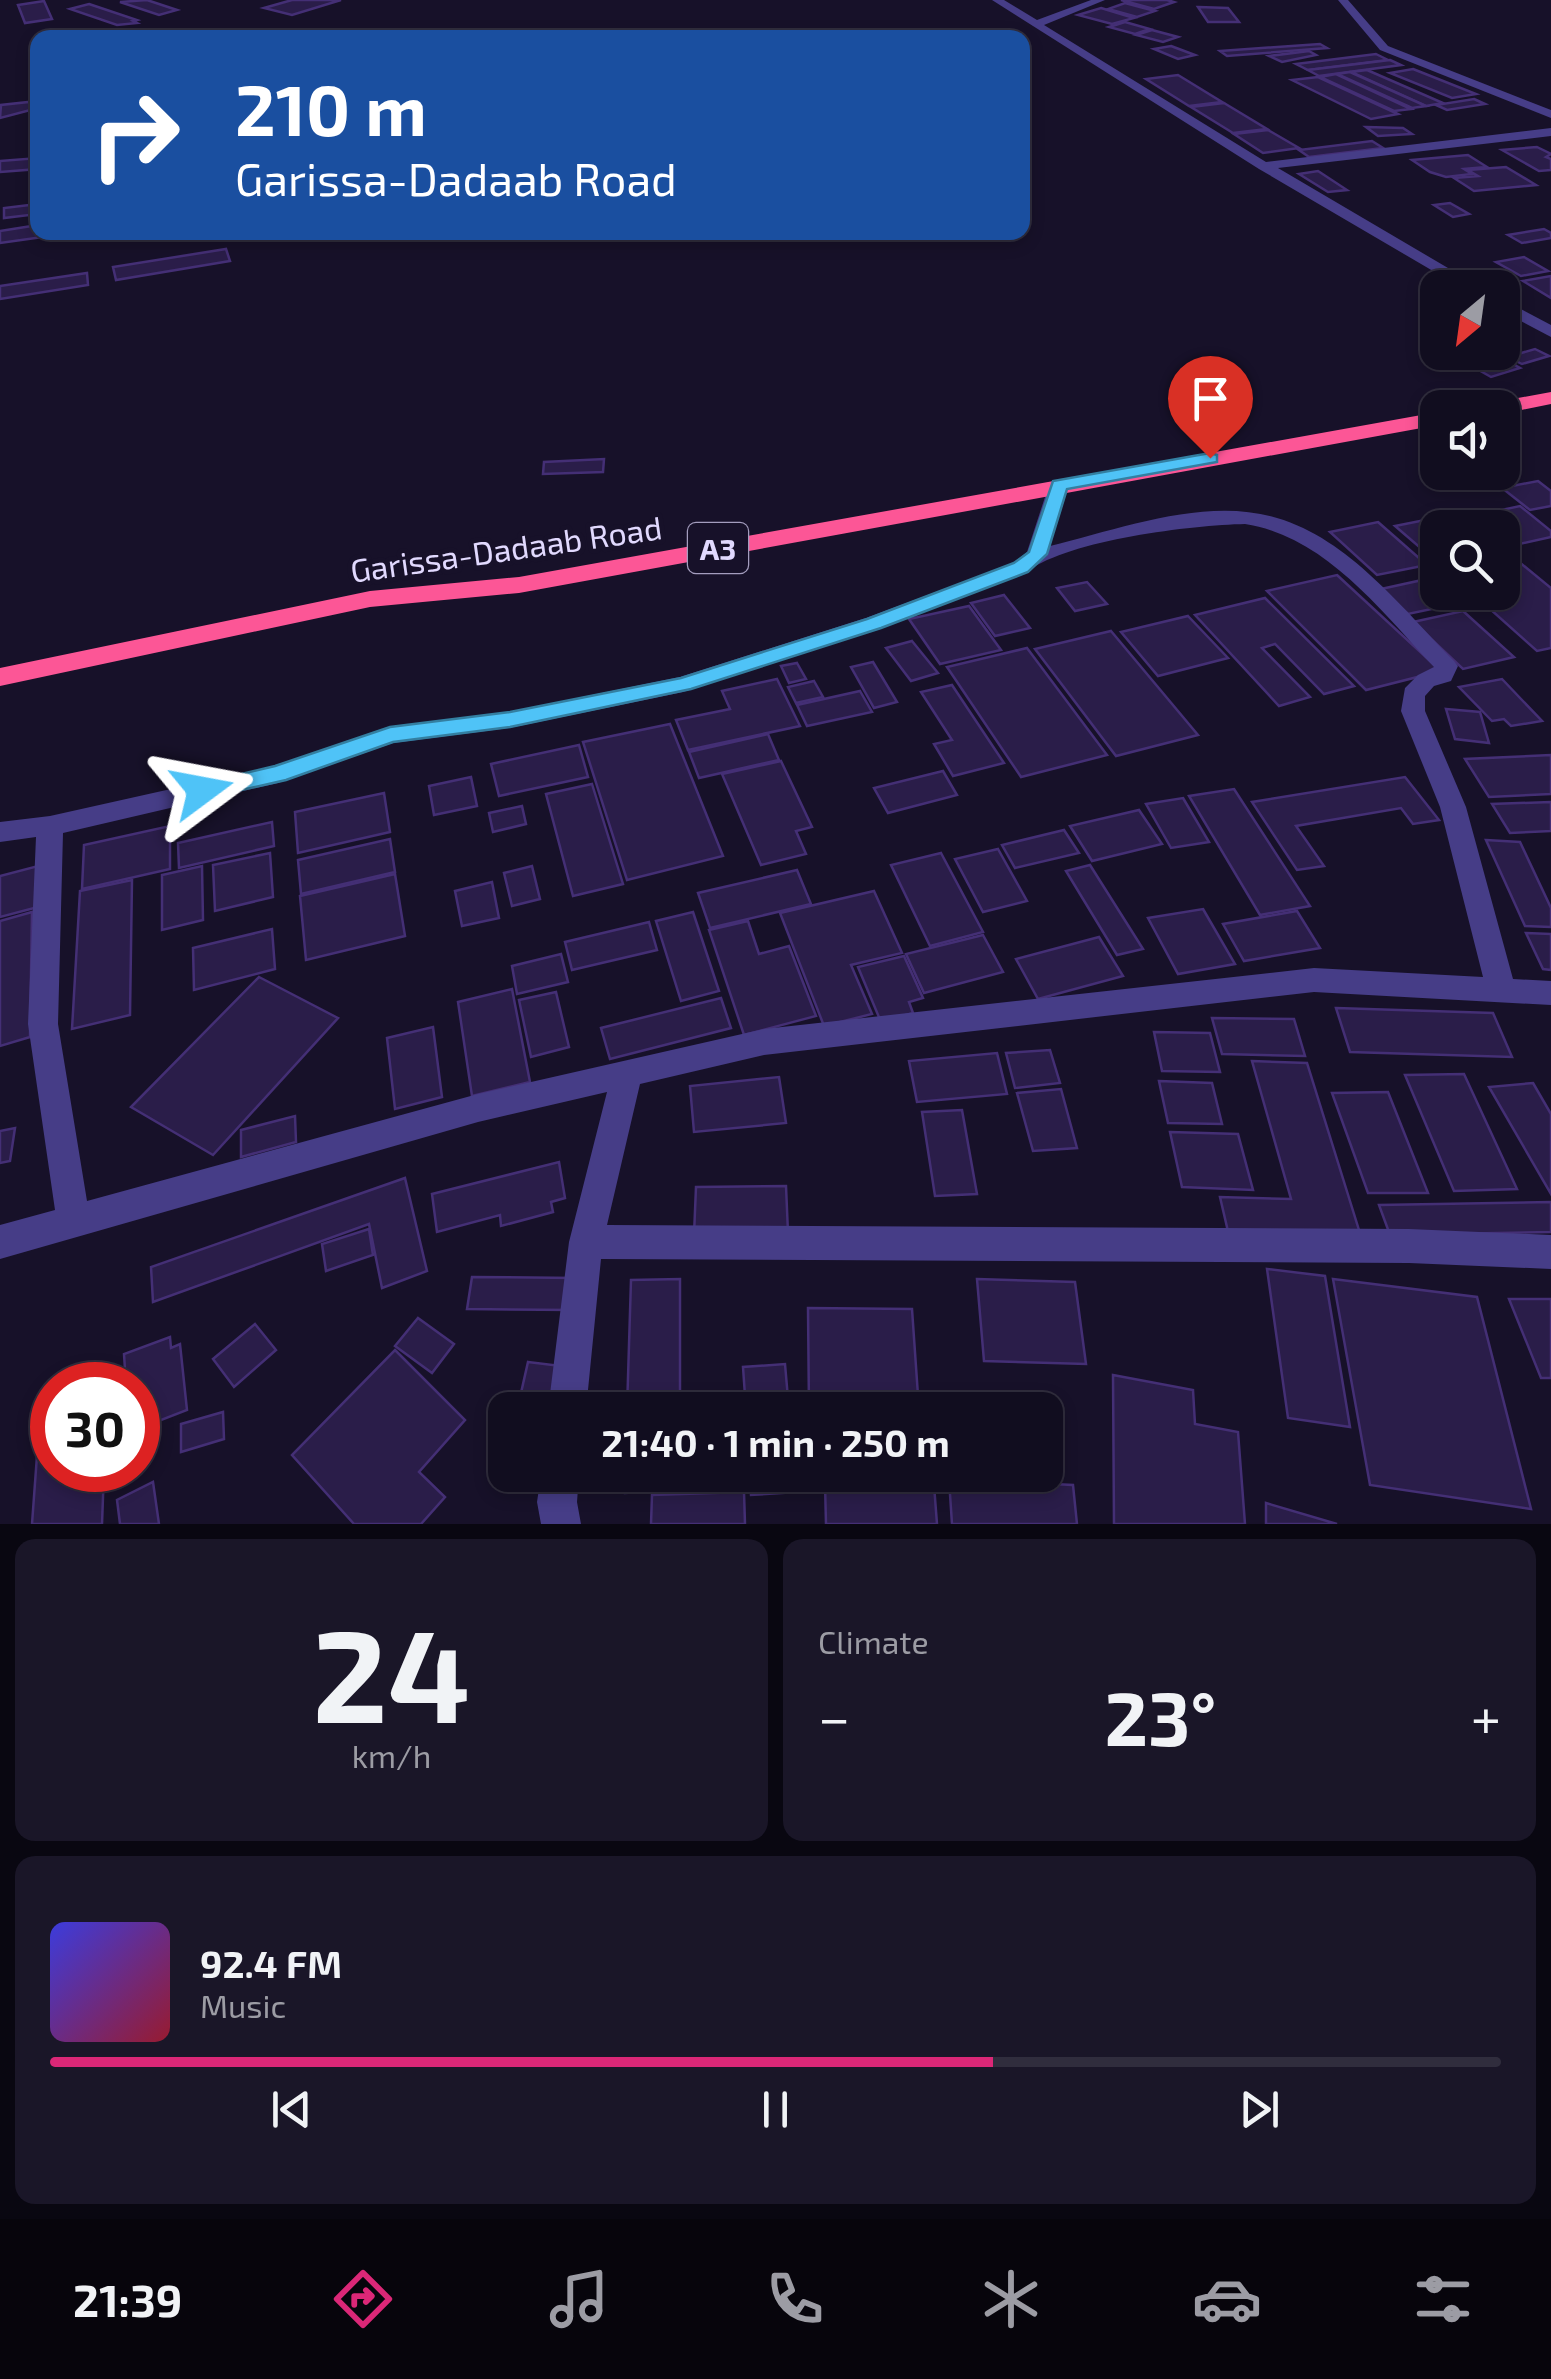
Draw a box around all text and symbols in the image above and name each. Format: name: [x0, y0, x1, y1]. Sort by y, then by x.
text: 210 m: [235, 66, 427, 150]
icon: right: [70, 70, 200, 200]
text: Garissa-Dadaab Road: [235, 151, 677, 205]
north arrow: [1420, 270, 1520, 370]
map controls: [1420, 270, 1520, 610]
pin: [1168, 356, 1253, 459]
icon: arrive: [1183, 371, 1238, 426]
button: sound: [1420, 390, 1520, 490]
street label: Garissa-Dadaab Road: [348, 507, 664, 589]
button: search: [1420, 510, 1520, 610]
road number: A3: [688, 523, 748, 573]
position arrow: [150, 738, 254, 842]
speed limit sign: 30: [30, 1362, 160, 1492]
text: 21:40 · 1 min · 250 m: [601, 1419, 950, 1465]
text: 24: [312, 1593, 471, 1749]
text: Climate: [818, 1622, 929, 1660]
text: 23°: [1104, 1671, 1216, 1761]
text: −: [818, 1683, 850, 1749]
text: +: [1471, 1683, 1501, 1749]
text: km/h: [352, 1736, 431, 1774]
text: 92.4 FM: [200, 1940, 342, 1986]
text: Music: [200, 1986, 286, 2024]
icon: previous: [264, 2082, 319, 2137]
icon: pause: [748, 2082, 803, 2137]
icon: next: [1232, 2082, 1287, 2137]
icon: directions: [328, 2264, 398, 2334]
icon: music: [544, 2264, 614, 2334]
icon: phone: [760, 2264, 830, 2334]
icon: climate: [976, 2264, 1046, 2334]
icon: car: [1192, 2264, 1262, 2334]
icon: filters: [1408, 2264, 1478, 2334]
text: 21:39: [73, 2272, 182, 2326]

